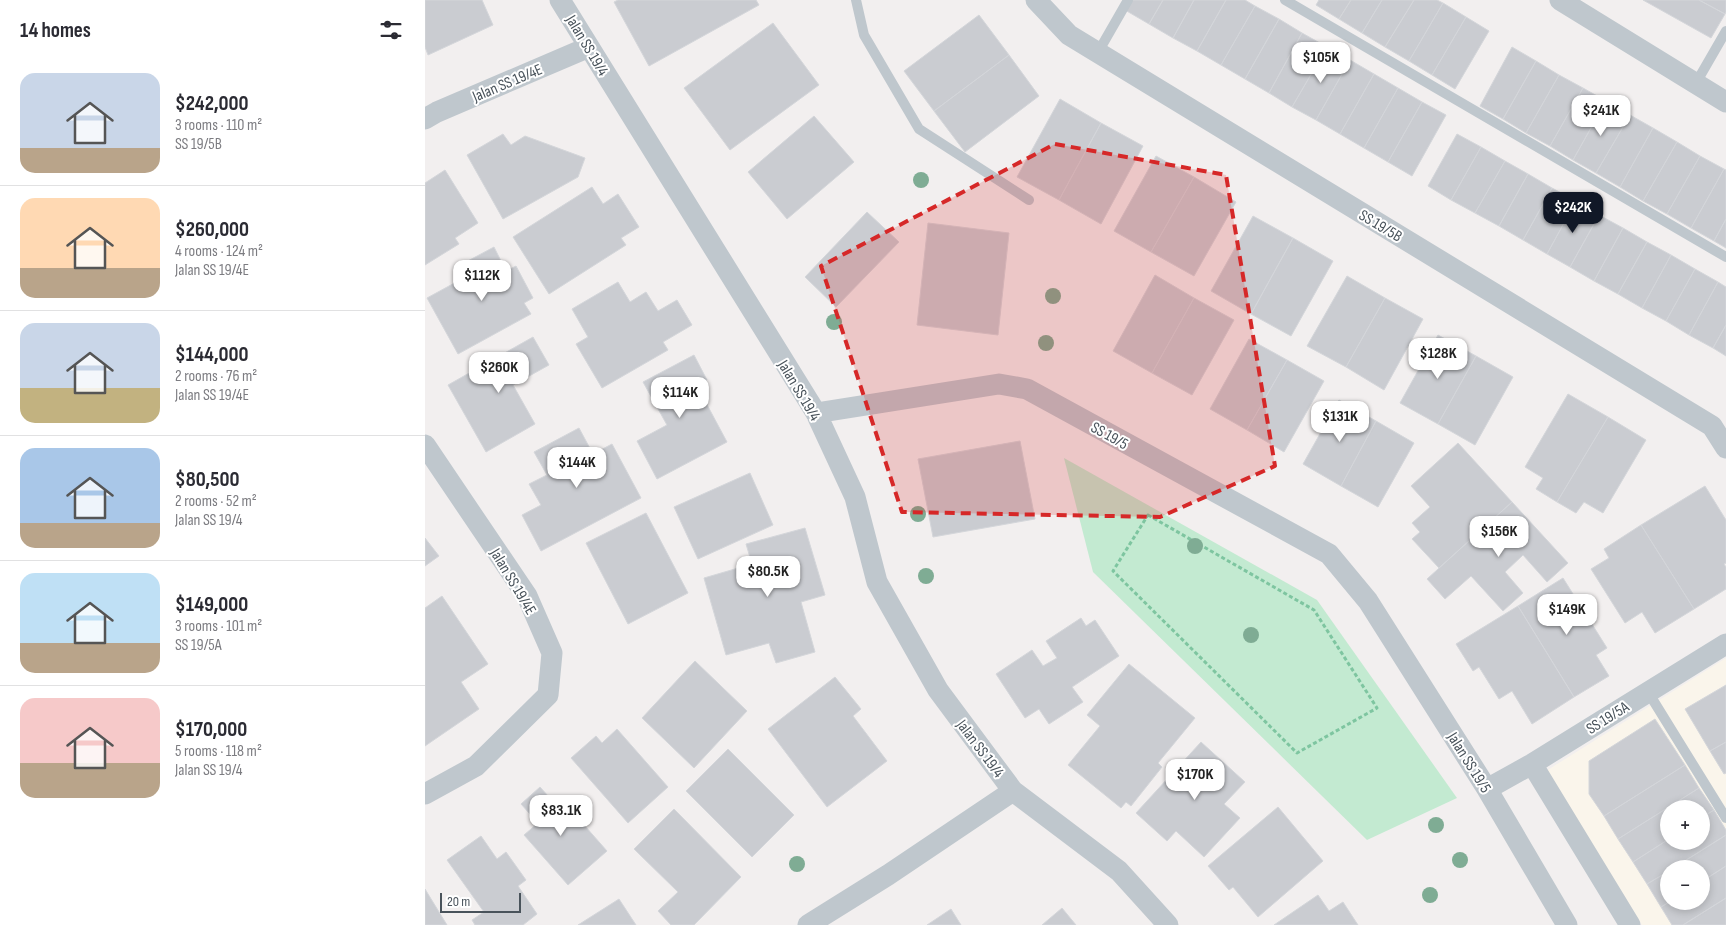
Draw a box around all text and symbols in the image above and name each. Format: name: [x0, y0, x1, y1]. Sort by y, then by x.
street label: Jalan SS 19/4: [561, 11, 612, 80]
icon: filters: [377, 16, 405, 44]
text: 14 homes: [20, 18, 91, 43]
pin: $105K: [1286, 42, 1356, 84]
text: $105K: [1303, 48, 1340, 67]
street label: Jalan SS 19/4E: [469, 60, 545, 107]
text: $242,000: [175, 91, 249, 116]
icon: home: [60, 93, 120, 153]
pin: $241K: [1566, 94, 1636, 137]
text: $241K: [1583, 101, 1619, 120]
text: 3 rooms · 110 m²: [175, 116, 262, 135]
text: SS 19/5B: [175, 135, 222, 154]
pin: $242K: [1538, 192, 1608, 234]
text: $242K: [1554, 198, 1592, 217]
street label: SS 19/5B: [1355, 206, 1405, 247]
text: $260,000: [175, 217, 249, 242]
icon: home: [60, 218, 120, 278]
text: 4 rooms · 124 m²: [175, 242, 263, 261]
pin: $112K: [447, 260, 517, 302]
text: Jalan SS 19/4E: [175, 261, 249, 280]
text: $112K: [464, 266, 500, 285]
pin: $128K: [1403, 338, 1473, 380]
text: $144,000: [175, 342, 248, 367]
icon: home: [60, 343, 120, 403]
text: $128K: [1419, 344, 1457, 363]
pin: $260K: [464, 352, 534, 394]
street label: Jalan SS 19/4: [773, 356, 824, 425]
text: $260K: [480, 358, 518, 377]
text: 2 rooms · 76 m²: [175, 367, 257, 386]
pin: $114K: [645, 376, 715, 419]
text: $114K: [662, 383, 698, 402]
text: Jalan SS 19/4E: [175, 386, 249, 405]
pin: $131K: [1305, 400, 1375, 443]
text: $131K: [1322, 407, 1358, 426]
street label: SS 19/5: [1087, 418, 1131, 454]
pin: $144K: [542, 446, 612, 489]
text: $144K: [558, 453, 596, 472]
text: $80,500: [175, 467, 239, 492]
icon: home: [60, 468, 120, 528]
text: 2 rooms · 52 m²: [175, 492, 257, 511]
text: Jalan SS 19/4: [175, 511, 242, 530]
pin: $156K: [1464, 516, 1534, 558]
text: $156K: [1481, 522, 1517, 541]
street label: Jalan SS 19/4E: [485, 544, 540, 618]
pin: $80.5K: [727, 556, 809, 598]
text: $80.5K: [747, 562, 789, 581]
text: $149,000: [175, 592, 248, 617]
icon: home: [60, 593, 120, 653]
pin: $149K: [1532, 594, 1602, 636]
text: $149K: [1548, 600, 1586, 619]
text: 3 rooms · 101 m²: [175, 617, 262, 636]
text: SS 19/5A: [175, 636, 222, 655]
street label: SS 19/5A: [1583, 698, 1633, 739]
street label: Jalan SS 19/4: [951, 715, 1008, 782]
text: $170,000: [175, 717, 247, 742]
icon: home: [60, 718, 120, 778]
street label: Jalan SS 19/5: [1442, 728, 1495, 797]
text: 5 rooms · 118 m²: [175, 742, 262, 761]
pin: $170K: [1160, 758, 1230, 801]
text: Jalan SS 19/4: [175, 761, 242, 780]
text: $170K: [1177, 765, 1213, 784]
pin: $83.1K: [520, 794, 602, 837]
map controls: [1660, 800, 1710, 910]
button: +: [1660, 800, 1710, 850]
text: $83.1K: [541, 801, 581, 820]
button: −: [1660, 860, 1710, 910]
scale bar: [440, 890, 521, 913]
text: 20 m: [447, 893, 470, 910]

